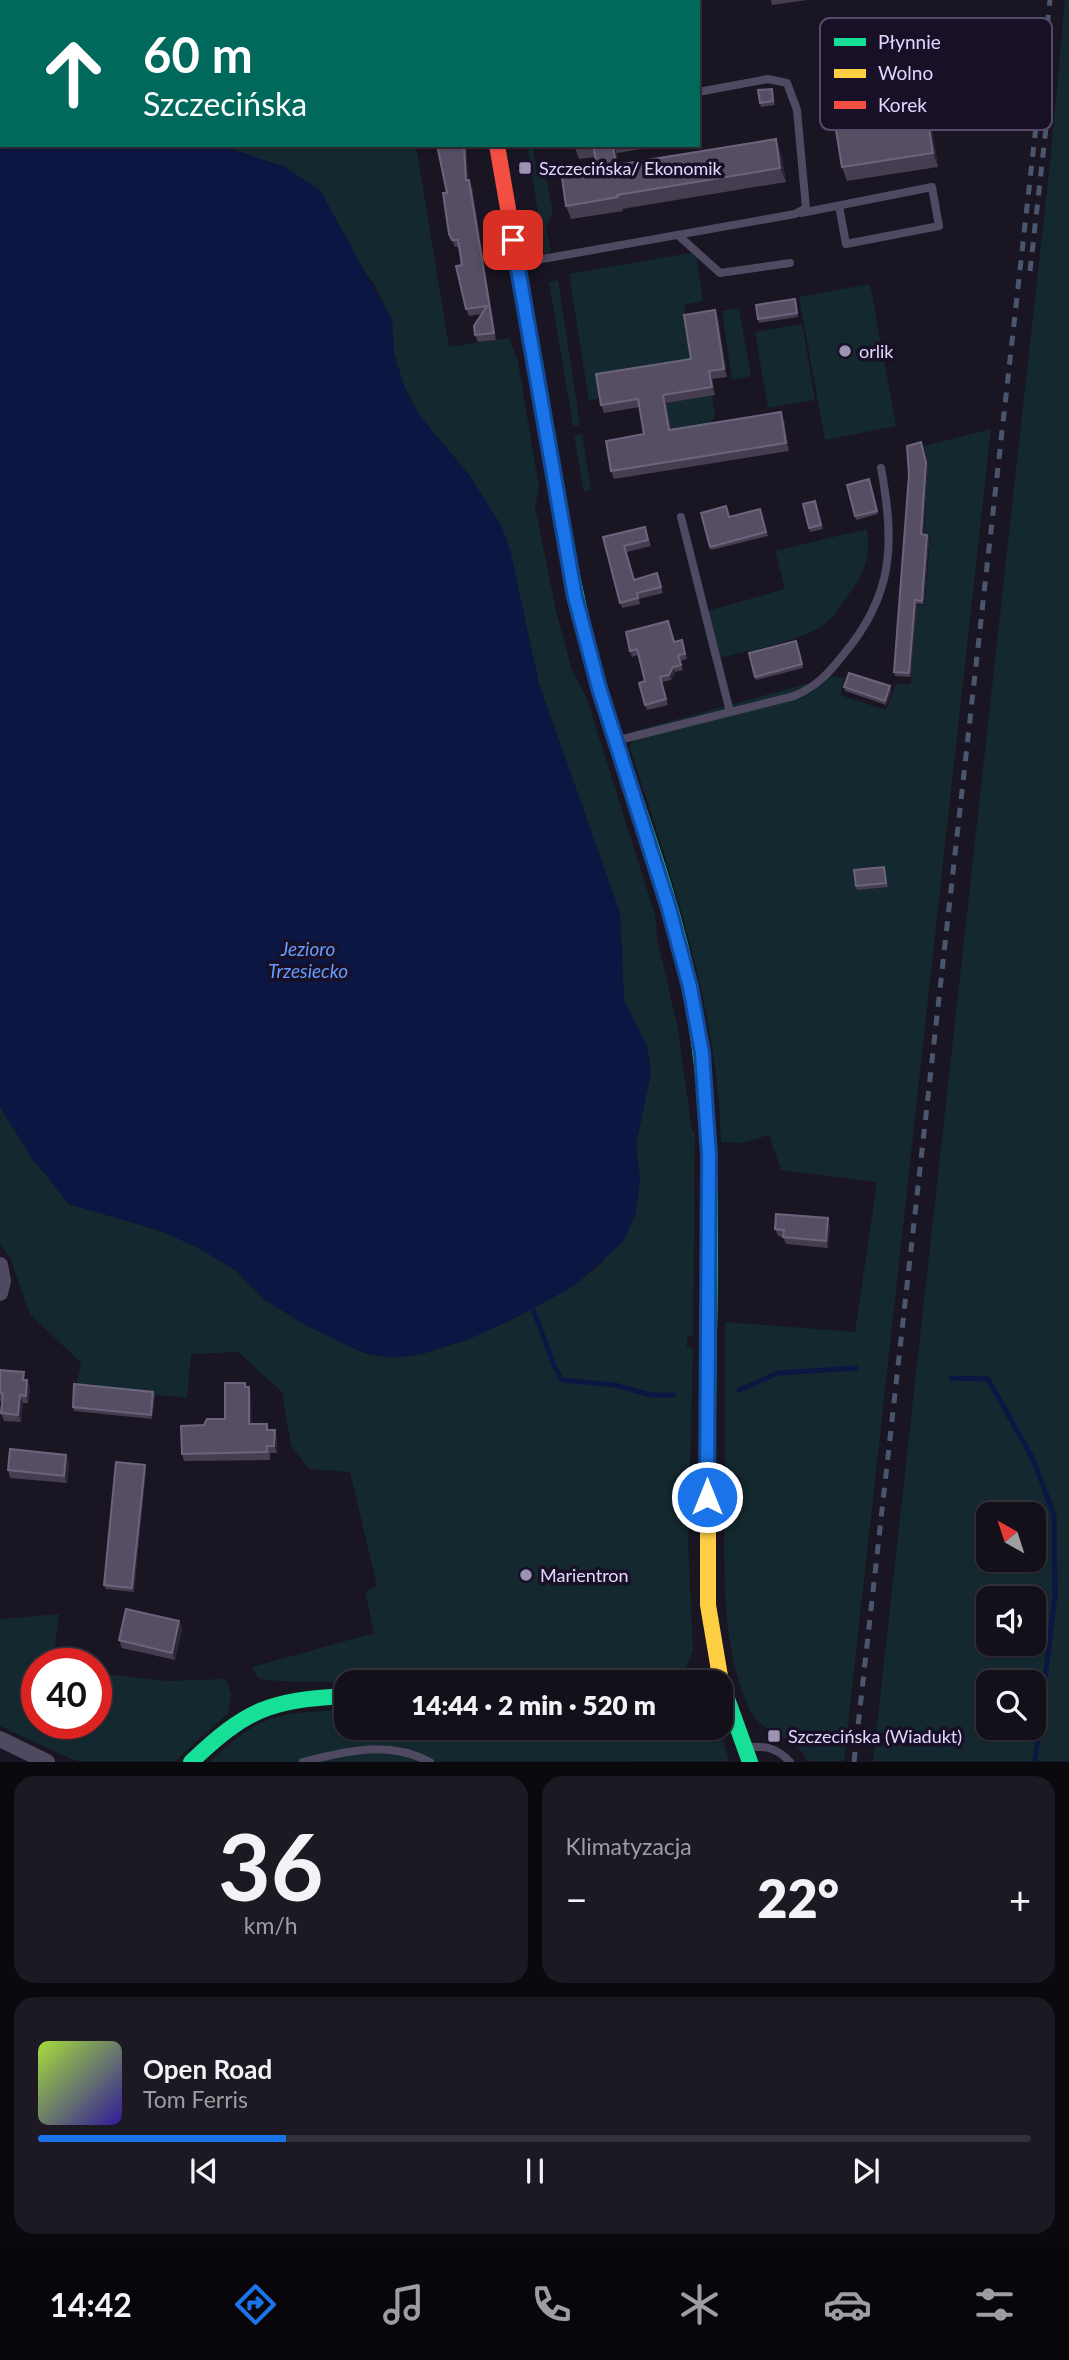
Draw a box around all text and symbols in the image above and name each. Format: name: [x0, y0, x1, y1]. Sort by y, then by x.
legend: [820, 18, 1052, 130]
text: 60 m: [143, 25, 253, 83]
icon: ahead: [28, 28, 119, 119]
text: Płynnie: [878, 30, 941, 53]
text: Wolno: [878, 61, 933, 84]
text: Szczecińska: [143, 84, 307, 123]
text: Korek: [878, 93, 927, 116]
place label: Szczecińska/ Ekonomik: [539, 157, 723, 179]
marker: Szczecińska/ Ekonomik: [517, 160, 533, 176]
pin: [483, 210, 543, 270]
icon: arrive: [494, 221, 532, 259]
place label: orlik: [859, 340, 894, 362]
marker: orlik: [837, 343, 853, 359]
water label: Jezioro Trzesiecko: [268, 937, 348, 982]
position arrow: [670, 1460, 744, 1534]
north arrow: [976, 1502, 1046, 1572]
map controls: [976, 1502, 1046, 1740]
place label: Marientron: [540, 1564, 629, 1586]
marker: Marientron: [518, 1567, 534, 1583]
button: sound: [976, 1586, 1046, 1656]
speed limit sign: 40: [21, 1648, 112, 1739]
button: search: [976, 1670, 1046, 1740]
text: 14:44 · 2 min · 520 m: [411, 1689, 656, 1721]
place label: Szczecińska (Wiadukt): [788, 1725, 962, 1747]
marker: Szczecińska (Wiadukt): [766, 1728, 782, 1744]
text: 36: [218, 1811, 324, 1920]
text: Klimatyzacja: [566, 1832, 692, 1860]
text: 22°: [757, 1867, 839, 1929]
text: −: [566, 1876, 588, 1922]
text: +: [1009, 1876, 1031, 1922]
text: km/h: [244, 1911, 298, 1939]
text: Open Road: [143, 2053, 272, 2085]
text: Tom Ferris: [143, 2085, 248, 2113]
icon: previous: [185, 2152, 223, 2190]
icon: pause: [516, 2152, 554, 2190]
icon: next: [847, 2152, 885, 2190]
icon: directions: [231, 2280, 280, 2329]
icon: music: [379, 2280, 428, 2329]
icon: phone: [527, 2280, 576, 2329]
icon: climate: [675, 2280, 724, 2329]
icon: car: [823, 2280, 872, 2329]
icon: filters: [970, 2280, 1019, 2329]
text: 14:42: [49, 2285, 132, 2324]

